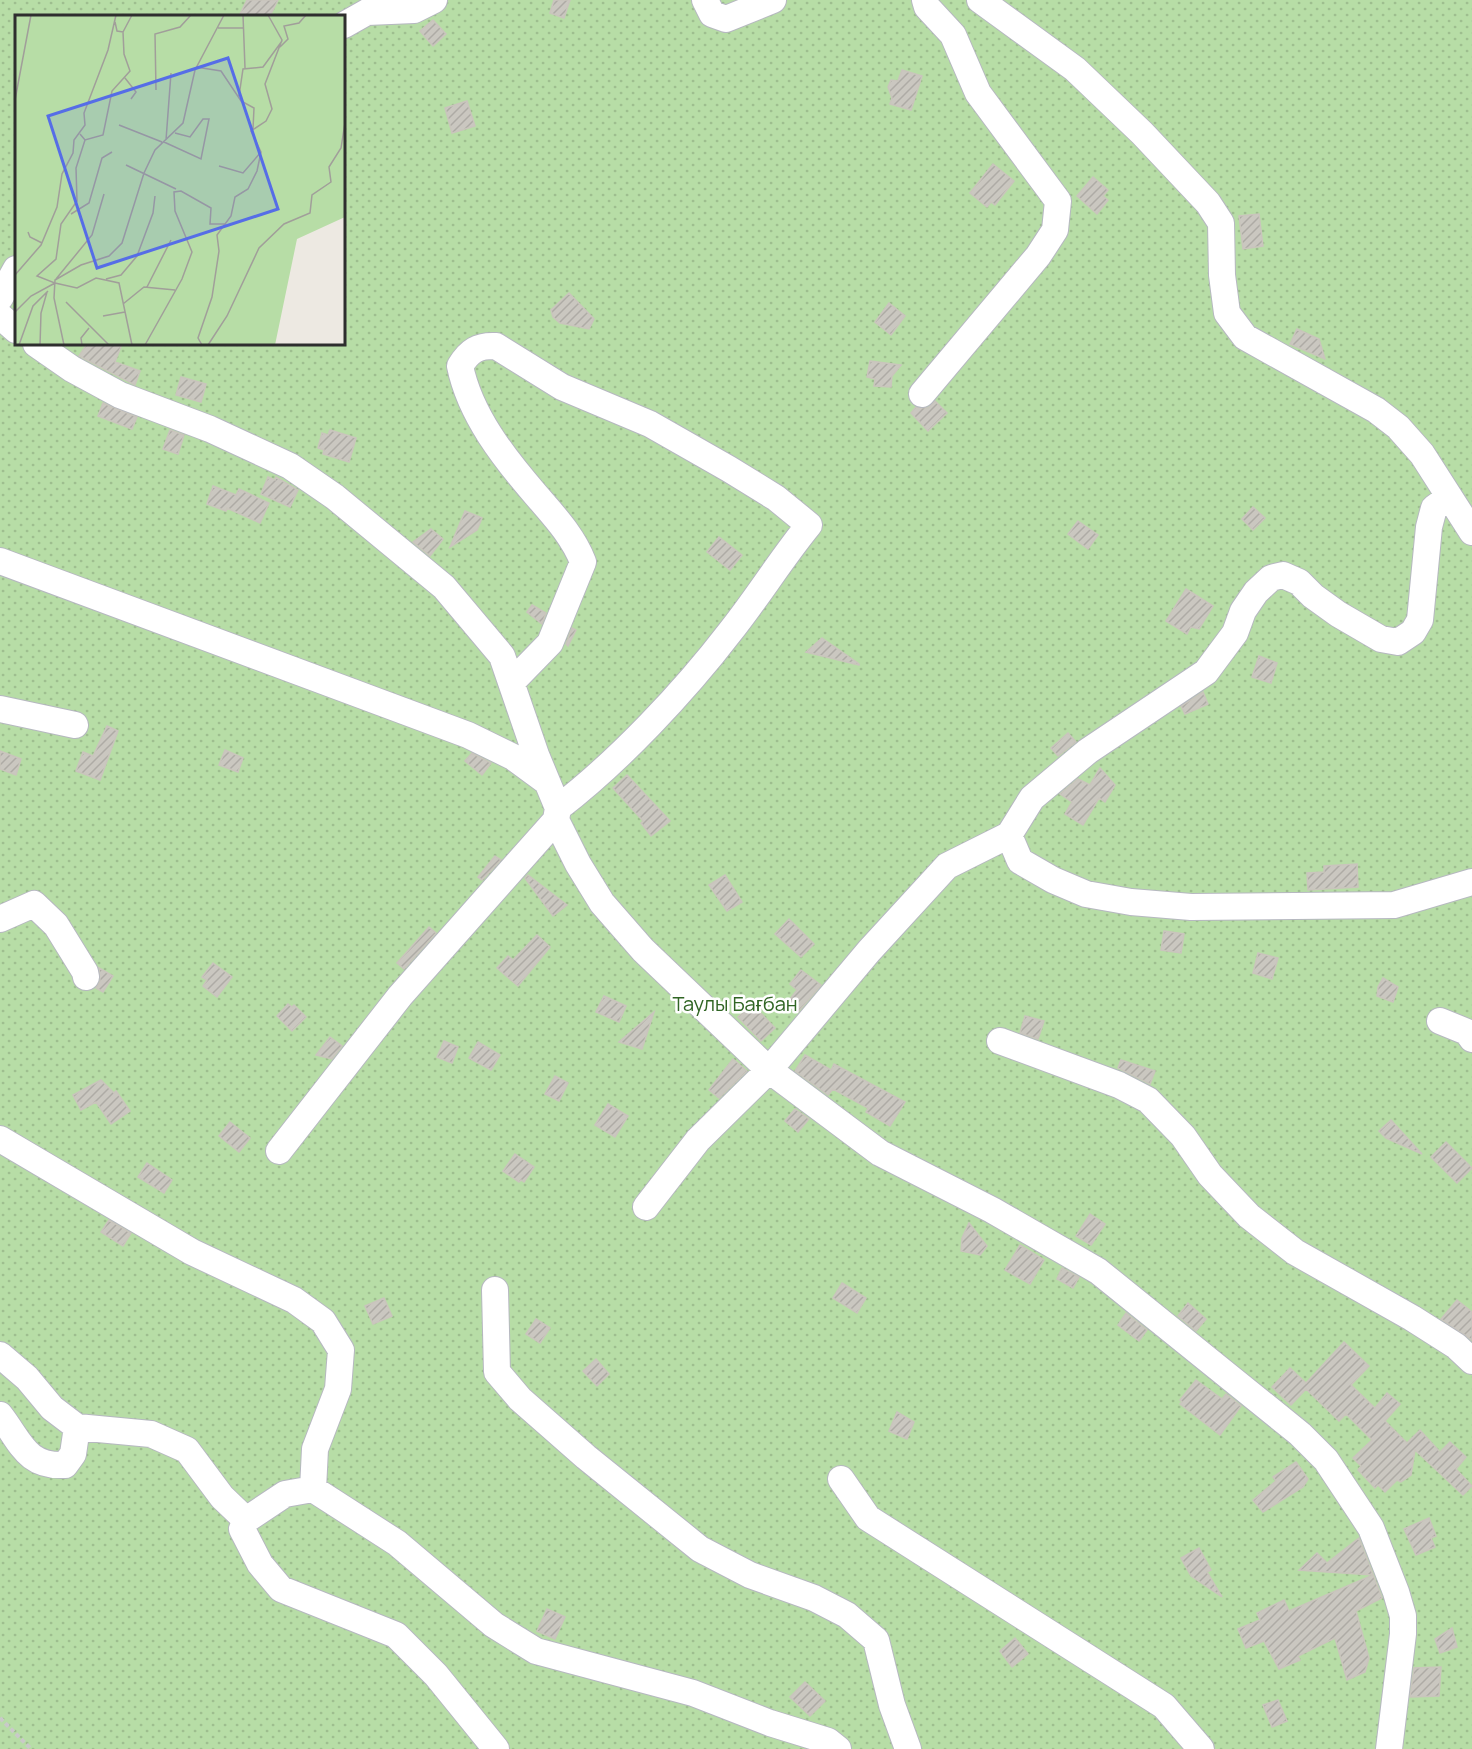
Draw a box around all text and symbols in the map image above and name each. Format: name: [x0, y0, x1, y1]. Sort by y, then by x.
inset map: [15, 15, 345, 345]
park label: Таулы Бағбан: [672, 990, 798, 1017]

